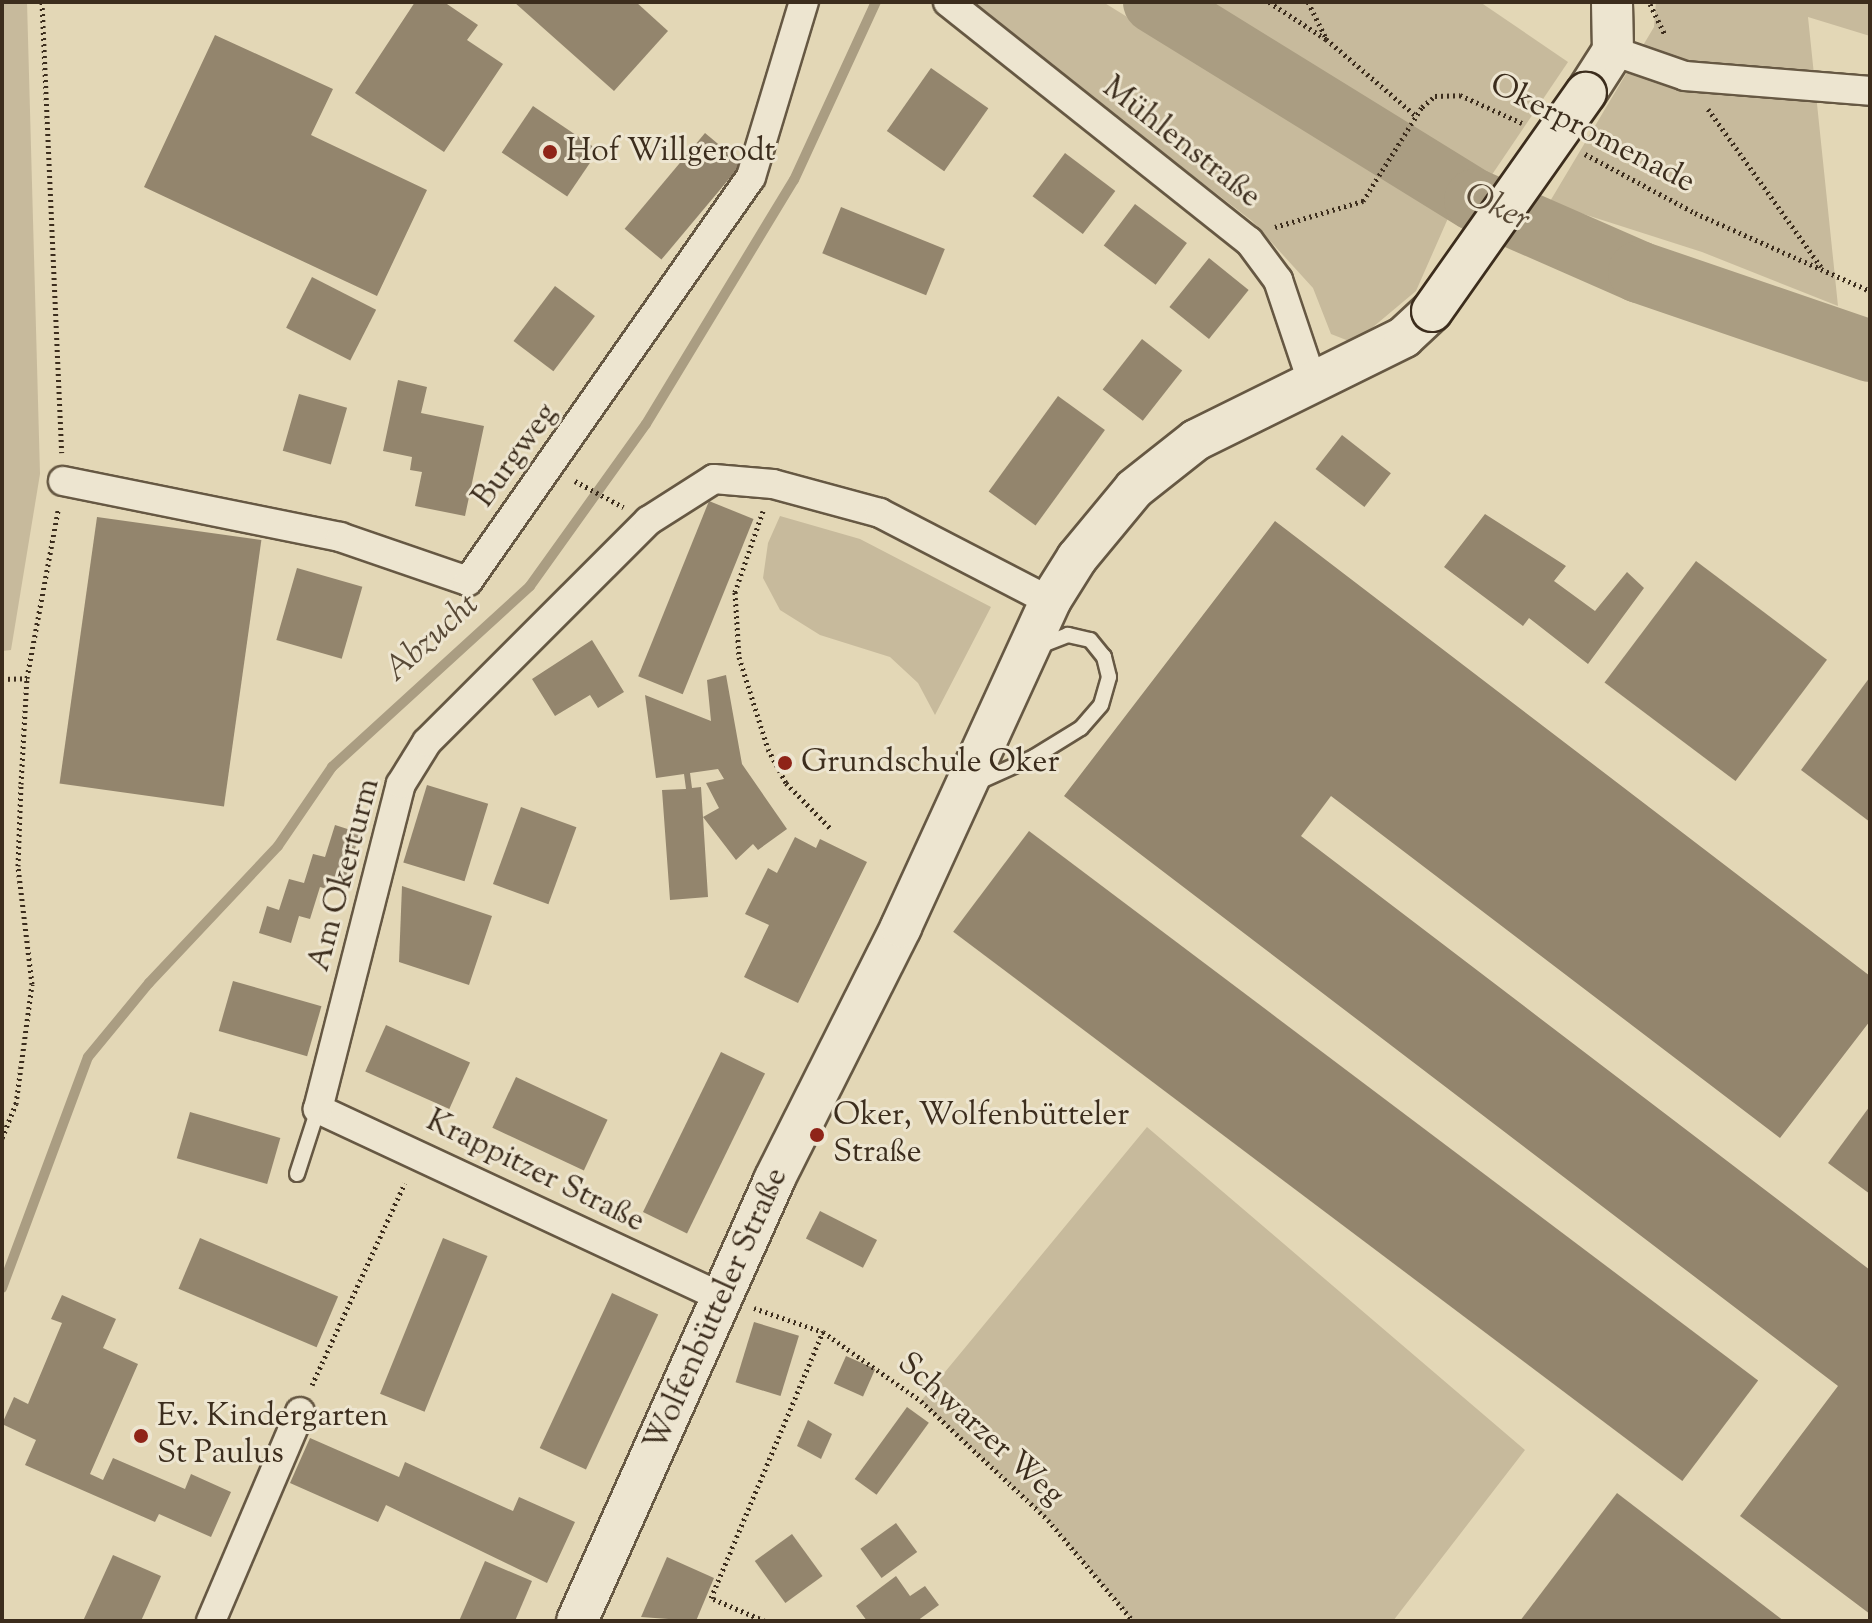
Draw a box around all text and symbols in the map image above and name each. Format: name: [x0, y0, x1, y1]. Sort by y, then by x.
street label: Okerpromenade: [1483, 66, 1701, 202]
street label: Mühlenstraße: [1094, 69, 1268, 217]
place label: Hof Willgerodt: [566, 133, 776, 171]
marker: Hof Willgerodt: [541, 143, 559, 161]
water label: Oker: [1458, 175, 1536, 241]
street label: Burgweg: [465, 396, 567, 516]
water label: Abzucht: [376, 585, 488, 691]
place label: Grundschule Oker: [801, 744, 1059, 782]
marker: Grundschule Oker: [776, 754, 794, 772]
street label: Am Okerturm: [301, 774, 389, 976]
place label: Oker, Wolfenbütteler Straße: [833, 1098, 1129, 1173]
street label: Krappitzer Straße: [419, 1102, 651, 1242]
marker: Oker, Wolfenbütteler Straße: [808, 1126, 826, 1144]
street label: Wolfenbütteler Straße: [637, 1162, 797, 1458]
street label: Schwarzer Weg: [889, 1345, 1071, 1515]
place label: Ev. Kindergarten St Paulus: [157, 1399, 388, 1474]
marker: Ev. Kindergarten St Paulus: [132, 1427, 150, 1445]

